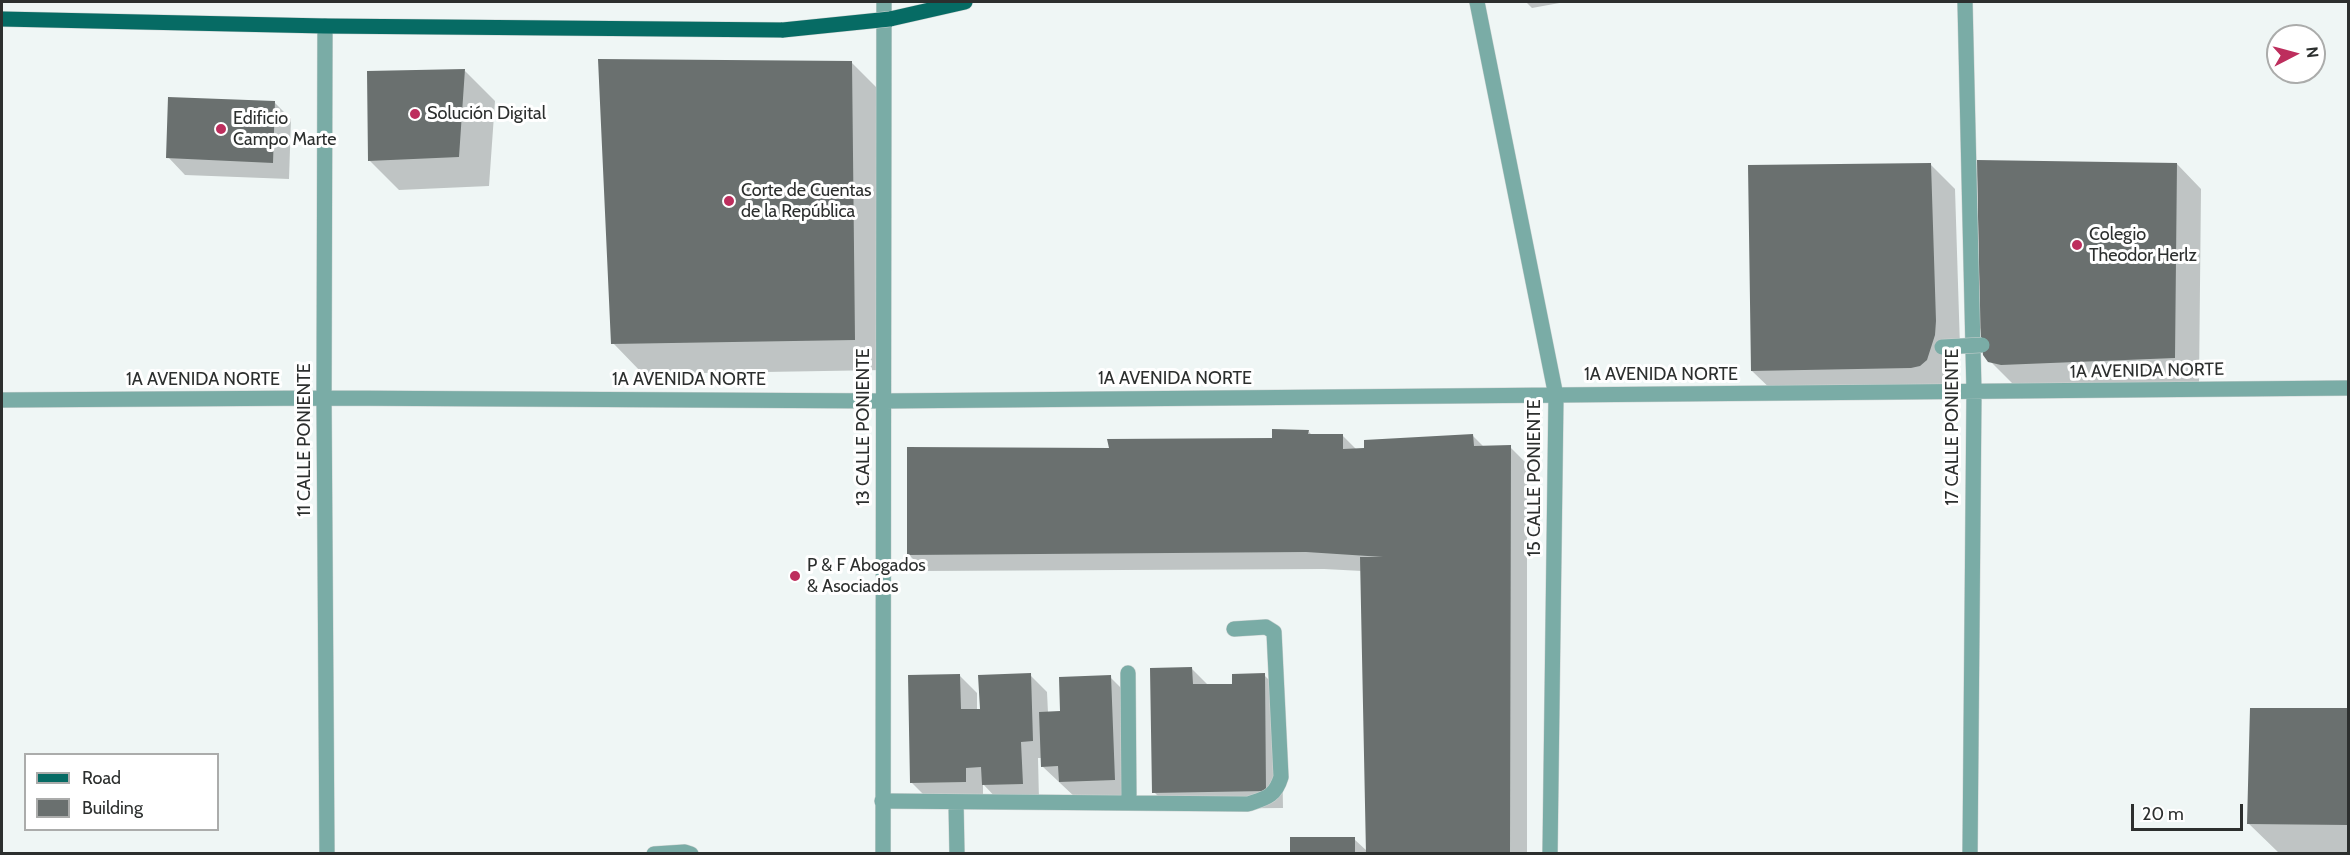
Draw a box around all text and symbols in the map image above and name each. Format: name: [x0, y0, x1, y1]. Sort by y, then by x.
north arrow: [2266, 24, 2326, 84]
text: N: [2302, 46, 2322, 59]
place label: Solución Digital: [427, 103, 546, 125]
marker: Solución Digital: [408, 107, 422, 121]
place label: Edificio Campo Marte: [233, 108, 337, 150]
marker: Edificio Campo Marte: [214, 122, 228, 136]
place label: Corte de Cuentas de la República: [741, 180, 871, 222]
marker: Corte de Cuentas de la República: [722, 194, 736, 208]
place label: Colegio Theodor Herlz: [2089, 224, 2197, 266]
marker: Colegio Theodor Herlz: [2070, 238, 2084, 252]
street label: 13 CALLE PONIENTE: [853, 348, 875, 506]
street label: 17 CALLE PONIENTE: [1942, 349, 1964, 505]
street label: 1A AVENIDA NORTE: [2070, 359, 2224, 383]
street label: 11 CALLE PONIENTE: [294, 363, 316, 517]
street label: 1A AVENIDA NORTE: [1584, 364, 1738, 386]
street label: 1A AVENIDA NORTE: [1098, 368, 1252, 390]
street label: 1A AVENIDA NORTE: [126, 369, 280, 391]
street label: 1A AVENIDA NORTE: [612, 369, 766, 391]
street label: 15 CALLE PONIENTE: [1524, 399, 1546, 557]
place label: P & F Abogados & Asociados: [807, 555, 926, 598]
marker: P & F Abogados & Asociados: [788, 569, 802, 583]
legend: [24, 753, 219, 831]
text: Road: [82, 767, 121, 789]
scale bar: [2134, 792, 2246, 830]
text: Building: [82, 797, 143, 819]
text: 20 m: [2142, 803, 2184, 825]

